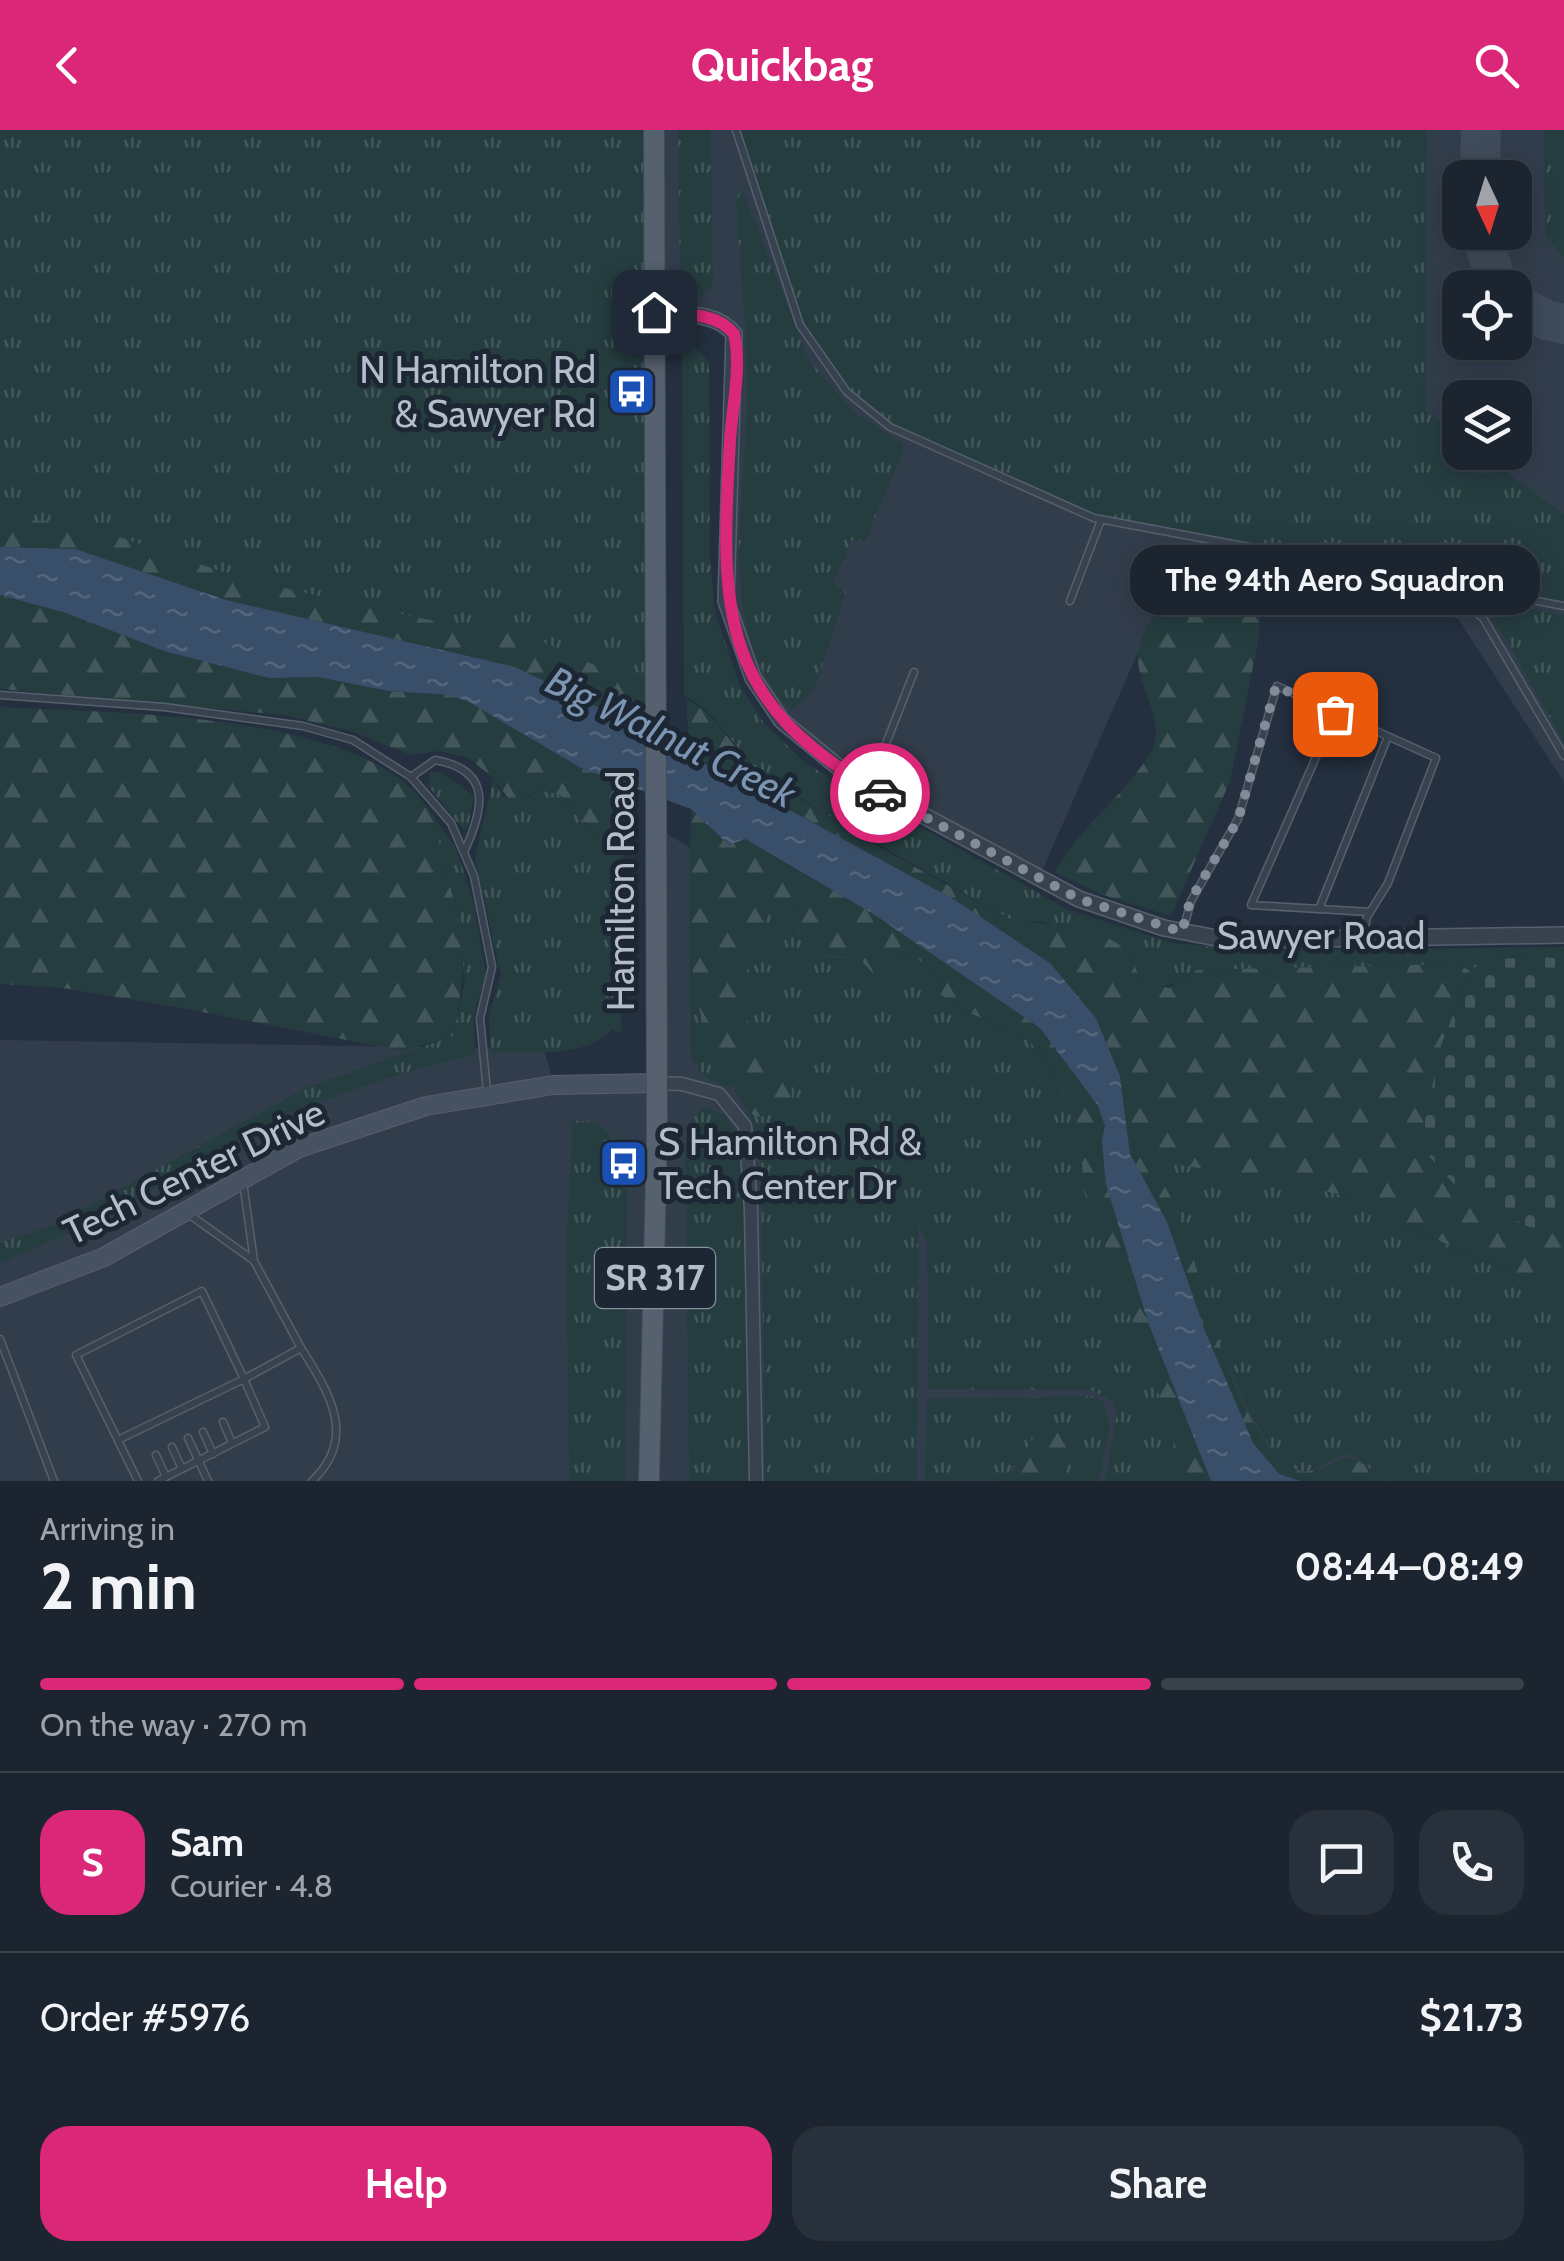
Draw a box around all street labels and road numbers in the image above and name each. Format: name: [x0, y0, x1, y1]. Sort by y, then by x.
street label: Hamilton Road: [597, 771, 644, 1011]
street label: Sawyer Road: [1217, 912, 1425, 959]
street label: Tech Center Drive: [56, 1088, 332, 1255]
road number: SR 317: [595, 1248, 715, 1308]

